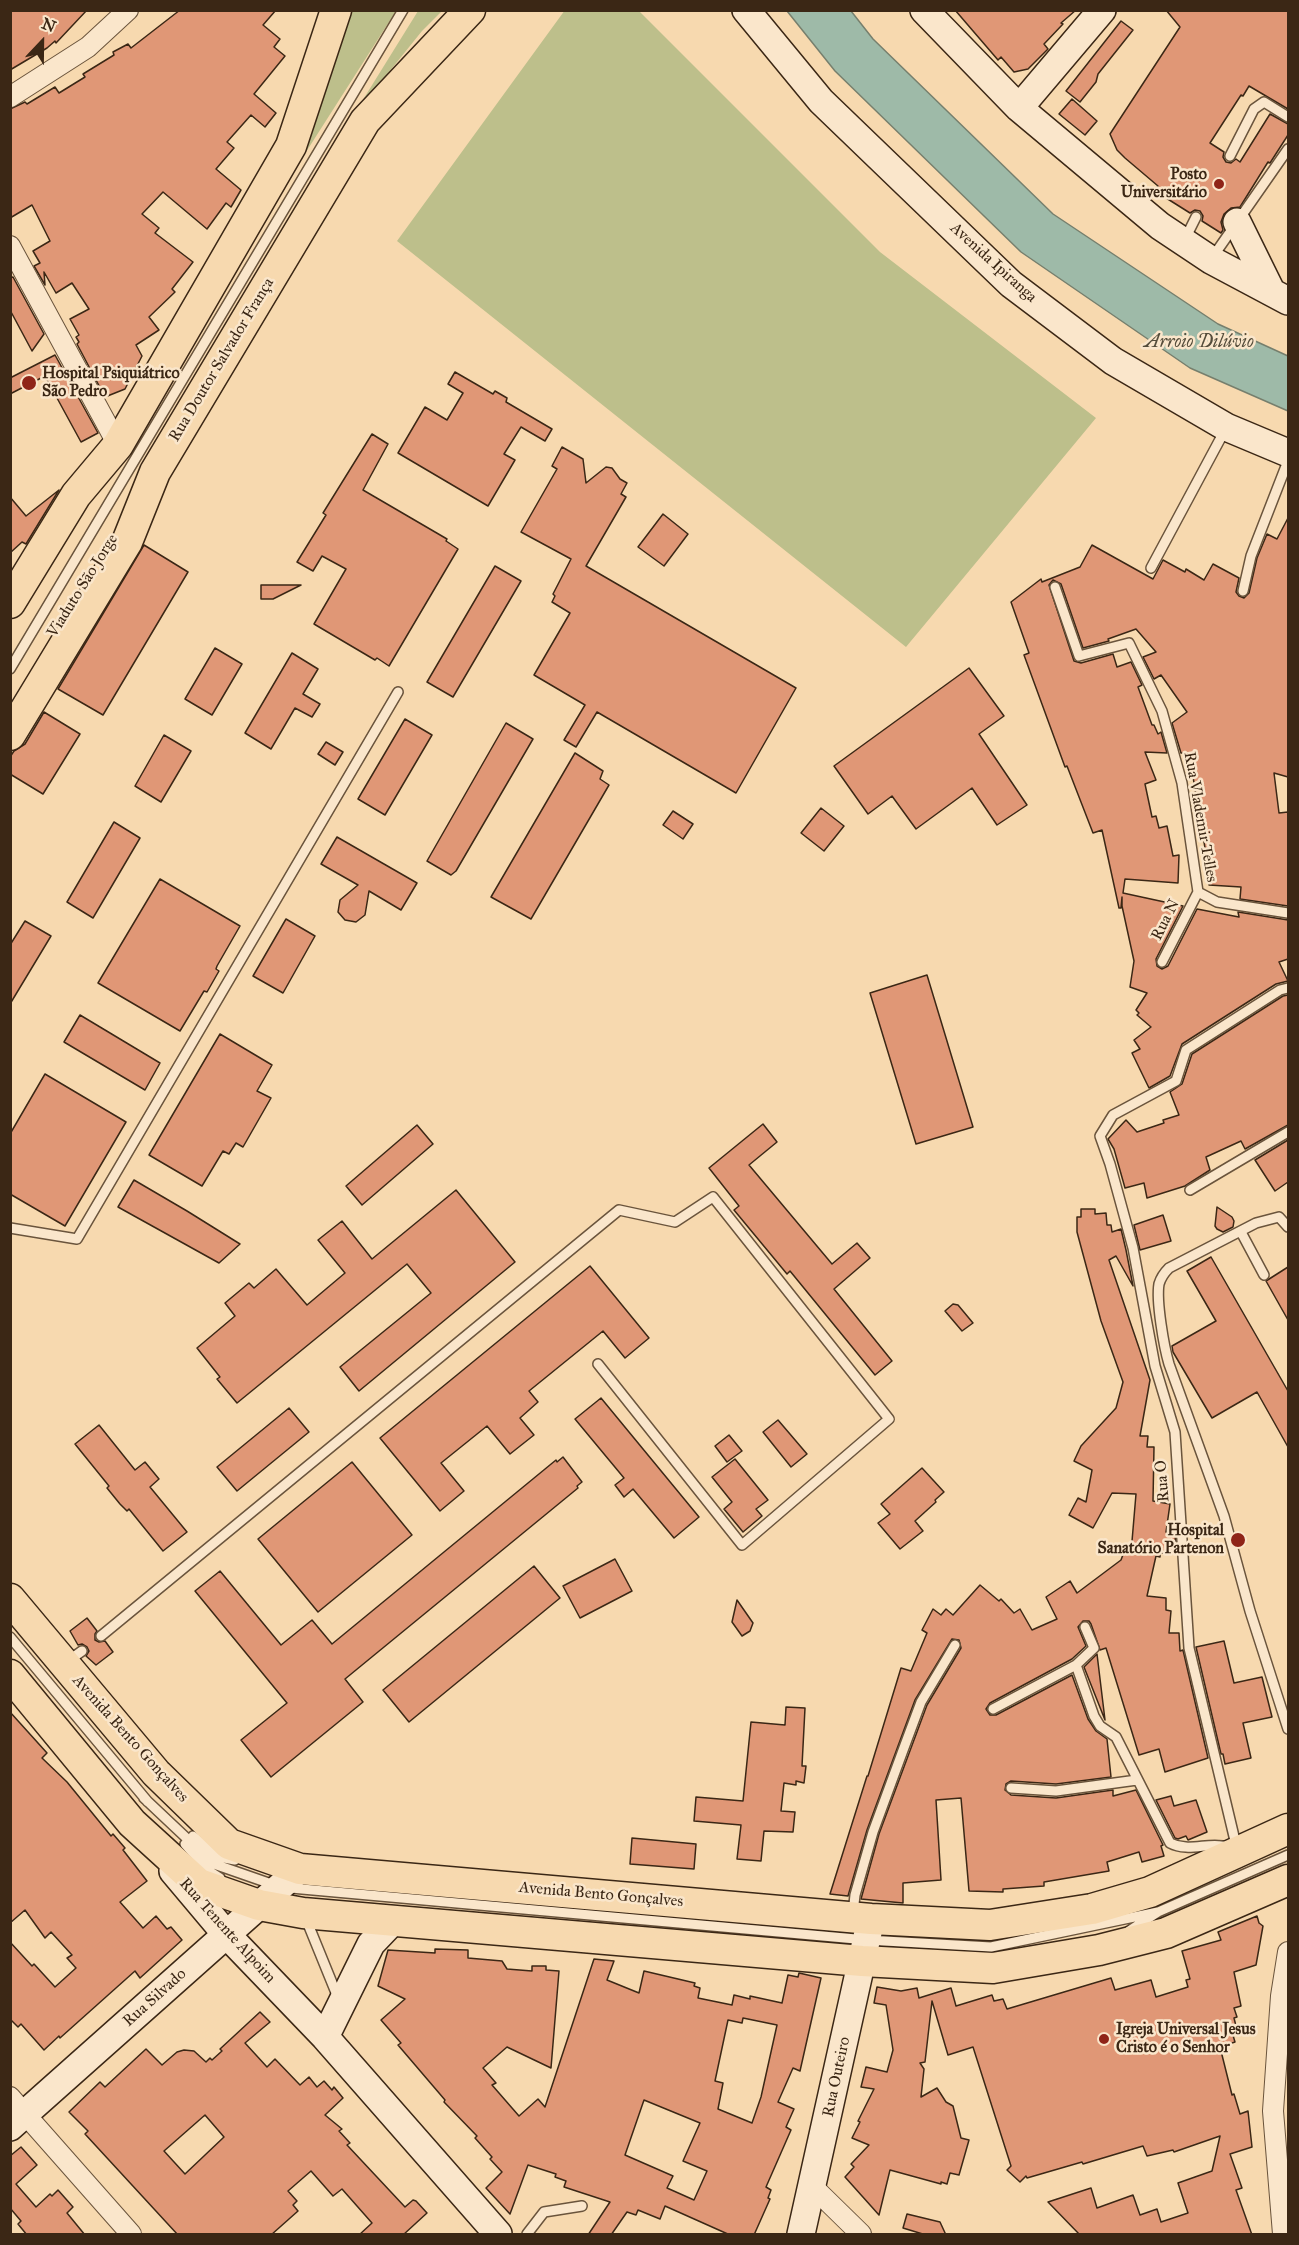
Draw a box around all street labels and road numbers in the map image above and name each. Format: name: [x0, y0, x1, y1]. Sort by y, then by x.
street label: Avenida Ipiranga: [946, 219, 1040, 307]
street label: Rua Doutor Salvador França: [165, 275, 279, 445]
street label: Viaduto São Jorge: [44, 531, 122, 641]
street label: Rua Vlademir Telles: [1179, 750, 1221, 884]
street label: Rua N: [1148, 896, 1184, 944]
street label: Rua O: [1152, 1459, 1174, 1503]
street label: Avenida Bento Gonçalves: [68, 1671, 192, 1807]
street label: Rua Tenente Alpoim: [175, 1874, 279, 1988]
street label: Avenida Bento Gonçalves: [518, 1878, 684, 1912]
street label: Rua Silvado: [120, 1965, 190, 2031]
street label: Rua Outeiro: [819, 2035, 855, 2119]

